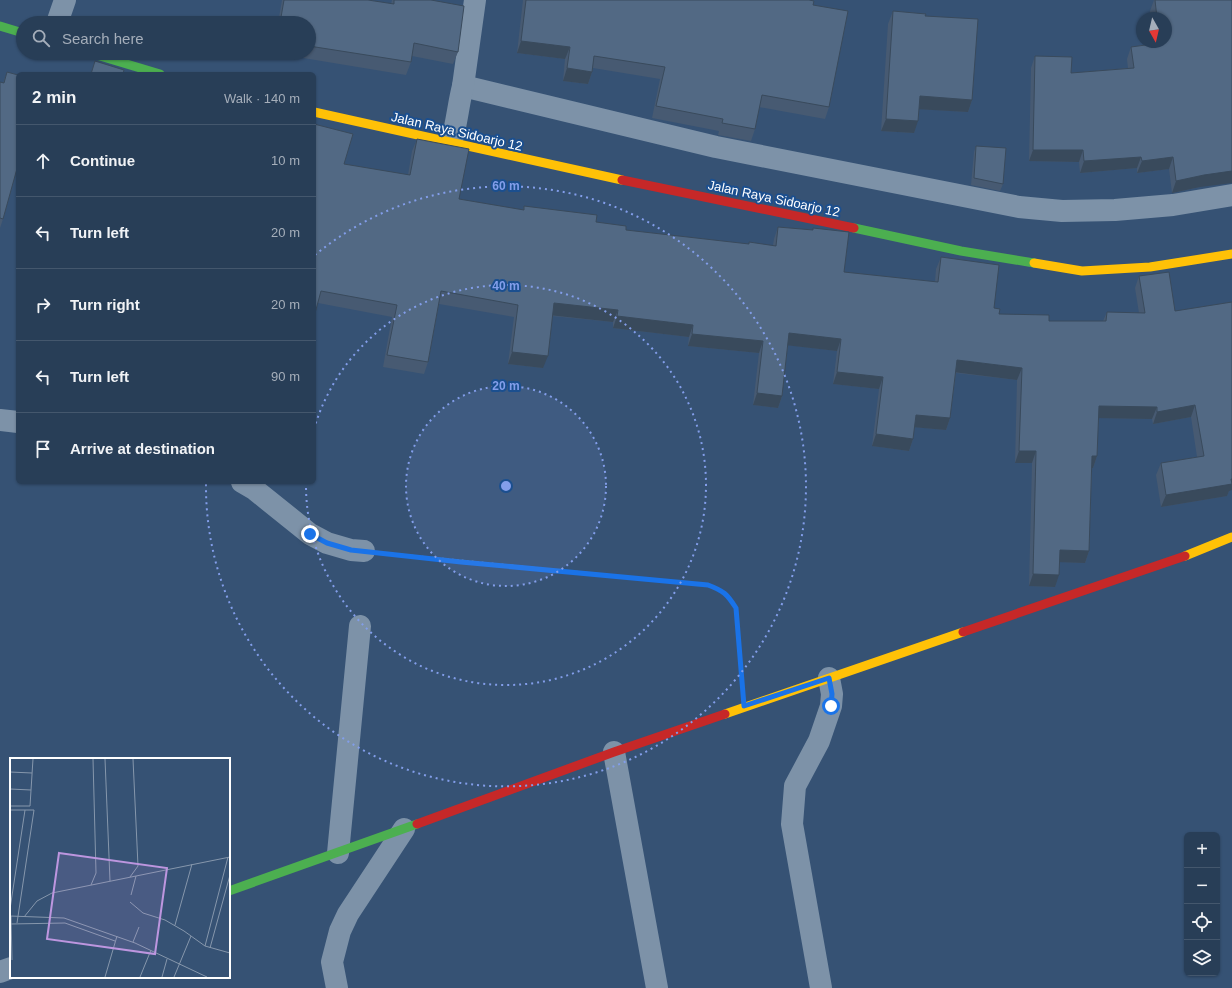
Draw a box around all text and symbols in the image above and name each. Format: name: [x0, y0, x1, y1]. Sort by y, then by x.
north arrow: [1136, 12, 1172, 48]
search box: [16, 16, 316, 60]
icon: search: [30, 27, 52, 49]
text: Search here: [62, 30, 144, 47]
text: 2 min: [32, 88, 76, 107]
text: Walk · 140 m: [224, 91, 300, 106]
street label: Jalan Raya Sidoarjo 12: [390, 109, 524, 154]
icon: ahead: [32, 150, 54, 172]
text: Continue: [70, 152, 135, 169]
text: 10 m: [271, 153, 300, 168]
street label: Jalan Raya Sidoarjo 12: [707, 177, 841, 220]
text: 60 m: [492, 179, 520, 193]
icon: left: [32, 222, 54, 244]
text: Turn left: [70, 224, 129, 241]
text: 20 m: [271, 225, 300, 240]
text: 40 m: [492, 279, 520, 293]
icon: right: [32, 294, 54, 316]
text: Turn right: [70, 296, 140, 313]
text: 20 m: [271, 297, 300, 312]
icon: left: [32, 366, 54, 388]
text: Turn left: [70, 368, 129, 385]
text: 90 m: [271, 369, 300, 384]
text: 20 m: [492, 379, 520, 393]
icon: arrive: [32, 438, 54, 460]
text: Arrive at destination: [70, 440, 215, 457]
centre of rings: [499, 479, 513, 493]
route end: [301, 525, 319, 543]
route start: [822, 697, 840, 715]
inset map: [10, 758, 230, 978]
map controls: [1184, 832, 1220, 976]
button: +: [1184, 832, 1220, 868]
button: −: [1184, 868, 1220, 904]
button: locate: [1184, 904, 1220, 940]
button: layers: [1184, 940, 1220, 976]

